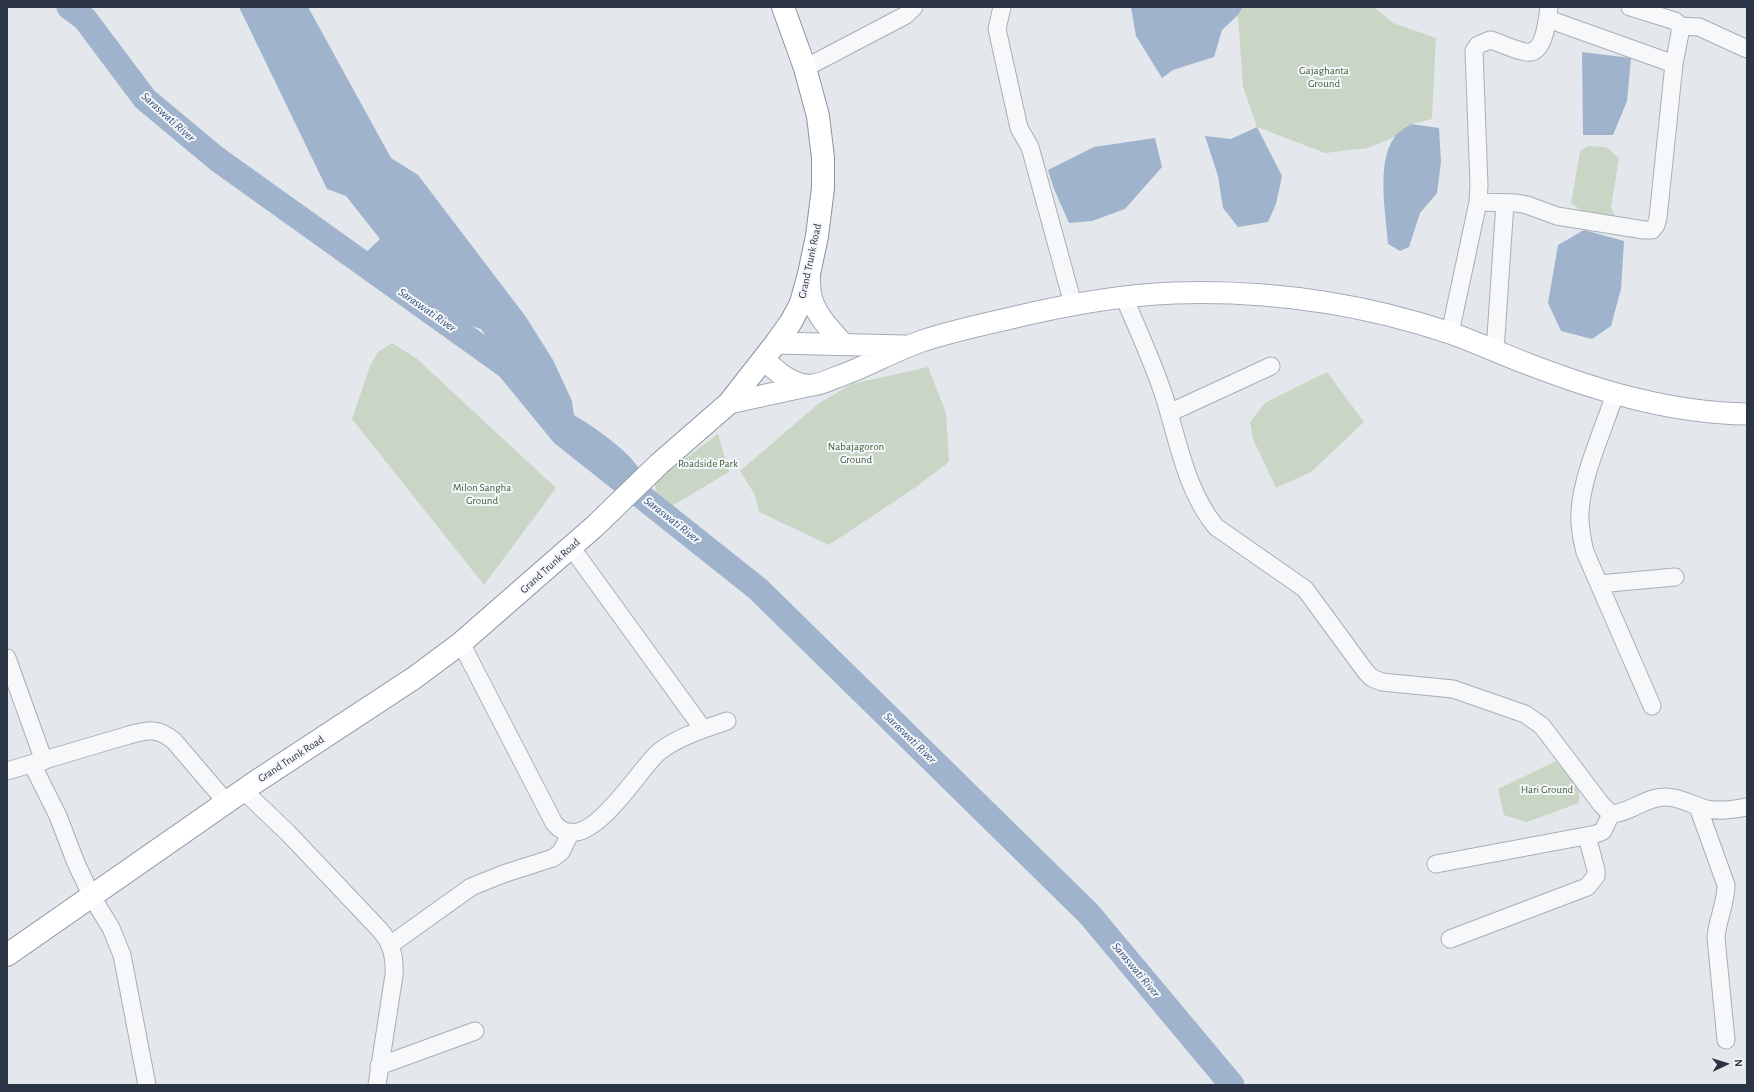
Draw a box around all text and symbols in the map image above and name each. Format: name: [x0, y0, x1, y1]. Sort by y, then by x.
park label: Gajaghanta Ground: [1299, 64, 1349, 90]
water label: Saraswati River: [138, 89, 198, 145]
street label: Grand Trunk Road: [796, 222, 824, 300]
water label: Saraswati River: [395, 285, 459, 335]
park label: Nabajagoron Ground: [828, 440, 884, 466]
park label: Roadside Park: [678, 457, 738, 471]
park label: Milon Sangha Ground: [453, 481, 511, 507]
water label: Saraswati River: [641, 494, 703, 546]
street label: Grand Trunk Road: [517, 536, 583, 596]
water label: Saraswati River: [881, 710, 939, 766]
street label: Grand Trunk Road: [255, 733, 327, 785]
park label: Hari Ground: [1521, 783, 1573, 797]
water label: Saraswati River: [1109, 940, 1163, 1000]
north arrow: [1706, 1044, 1746, 1084]
text: N: [1733, 1059, 1744, 1067]

